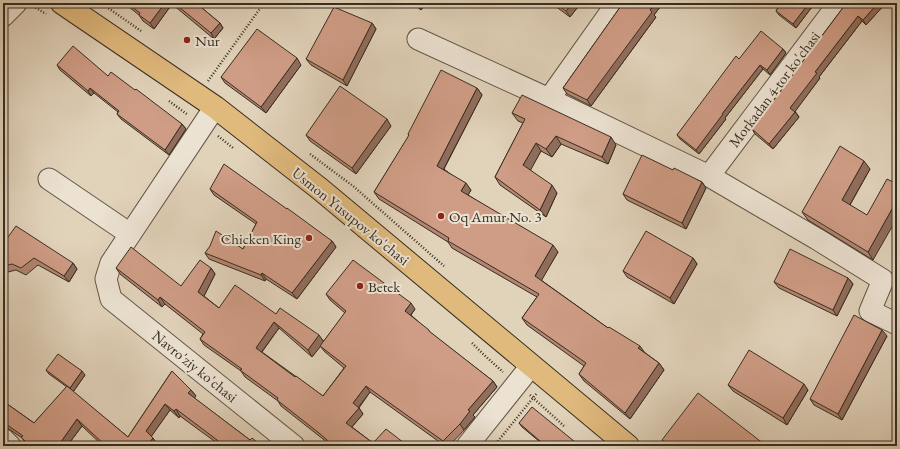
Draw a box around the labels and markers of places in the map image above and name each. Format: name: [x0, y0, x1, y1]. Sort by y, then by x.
place label: Nur: [195, 31, 220, 50]
marker: Nur: [182, 35, 192, 45]
place label: Oq Amur No. 3: [449, 207, 542, 226]
marker: Oq Amur No. 3: [436, 211, 446, 221]
place label: Chicken King: [221, 229, 301, 248]
marker: Chicken King: [304, 233, 314, 243]
place label: Betek: [368, 277, 401, 296]
marker: Betek: [355, 281, 365, 291]

